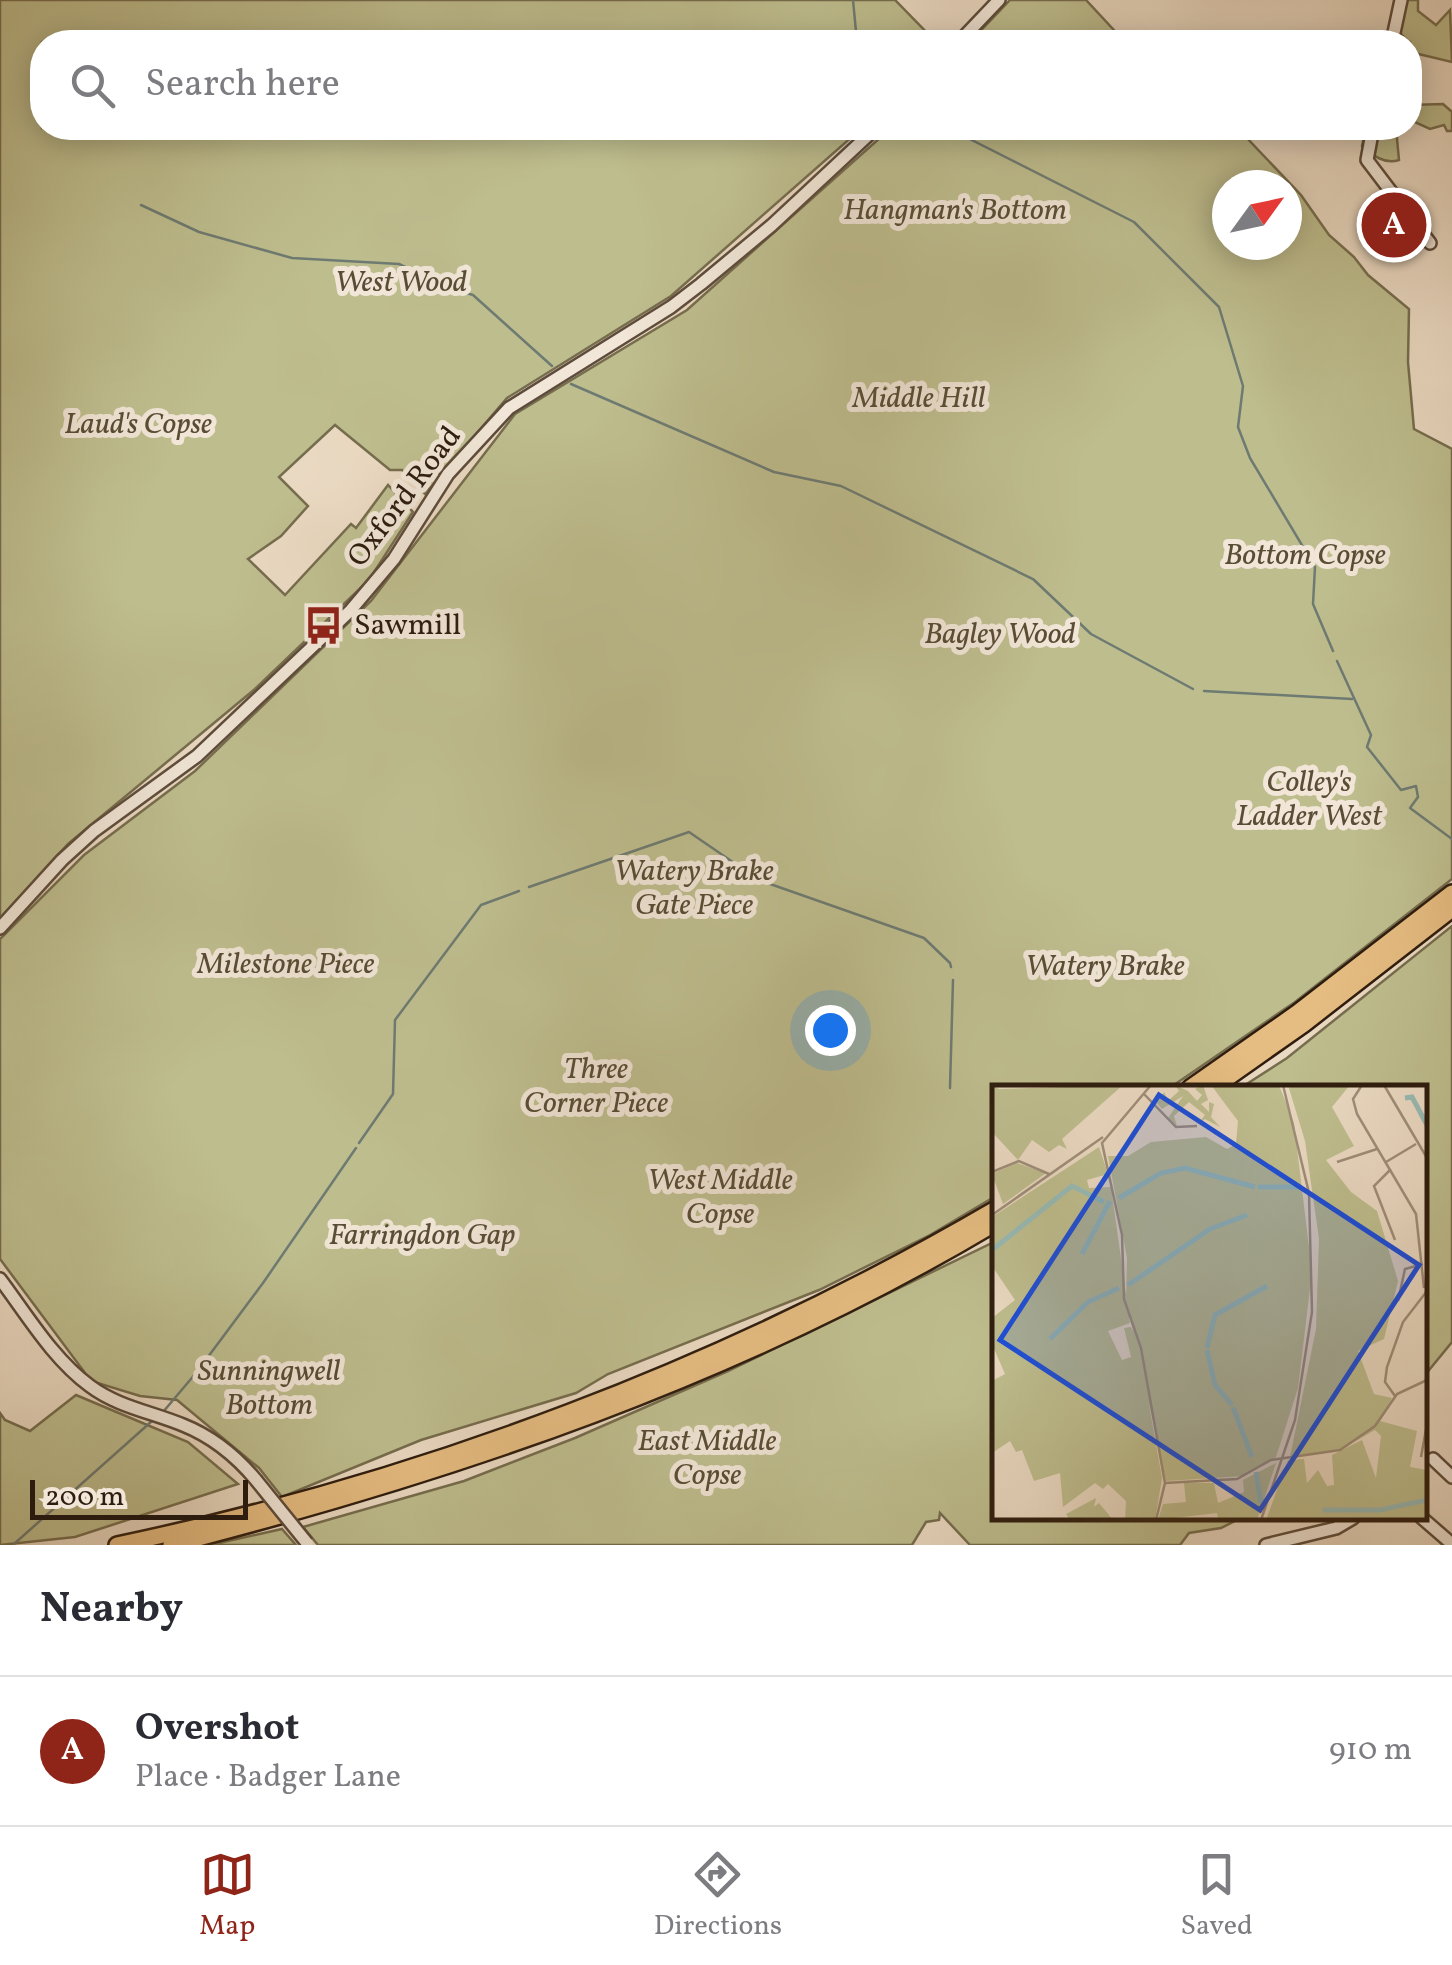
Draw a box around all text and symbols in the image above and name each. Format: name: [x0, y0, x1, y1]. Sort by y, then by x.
search box: [30, 30, 1422, 140]
icon: search: [65, 58, 120, 113]
text: Search here: [145, 59, 340, 112]
north arrow: [1212, 170, 1302, 260]
pin: A: [1362, 188, 1426, 262]
park label: Hangman's Bottom: [843, 190, 1067, 232]
park label: West Wood: [335, 262, 467, 304]
park label: Middle Hill: [852, 378, 986, 420]
park label: Laud's Copse: [64, 404, 212, 446]
street label: Oxford Road: [338, 418, 472, 576]
park label: Bottom Copse: [1224, 535, 1386, 577]
bus stop icon: Sawmill: [303, 605, 345, 647]
place label: Sawmill: [354, 605, 461, 647]
park label: Bagley Wood: [924, 614, 1076, 656]
park label: Colley's Ladder West: [1236, 762, 1383, 838]
park label: Watery Brake Gate Piece: [614, 851, 774, 927]
park label: Milestone Piece: [197, 944, 375, 986]
park label: Watery Brake: [1025, 946, 1185, 988]
your location: [805, 1005, 856, 1056]
park label: Three Corner Piece: [524, 1049, 668, 1125]
inset map: [992, 1085, 1427, 1520]
park label: West Middle Copse: [647, 1160, 793, 1236]
park label: Farringdon Gap: [329, 1215, 515, 1257]
park label: Sunningwell Bottom: [198, 1351, 341, 1427]
park label: East Middle Copse: [637, 1421, 777, 1497]
scale bar: [30, 1475, 248, 1520]
text: 200 m: [45, 1478, 124, 1517]
text: Nearby: [40, 1581, 183, 1640]
text: Overshot: [135, 1703, 299, 1756]
text: A: [61, 1729, 84, 1773]
text: 910 m: [1329, 1729, 1412, 1773]
text: Place · Badger Lane: [135, 1756, 401, 1800]
tab: Map: [199, 1847, 255, 1946]
tab: Directions: [654, 1847, 782, 1946]
tab: Saved: [1181, 1847, 1253, 1946]

